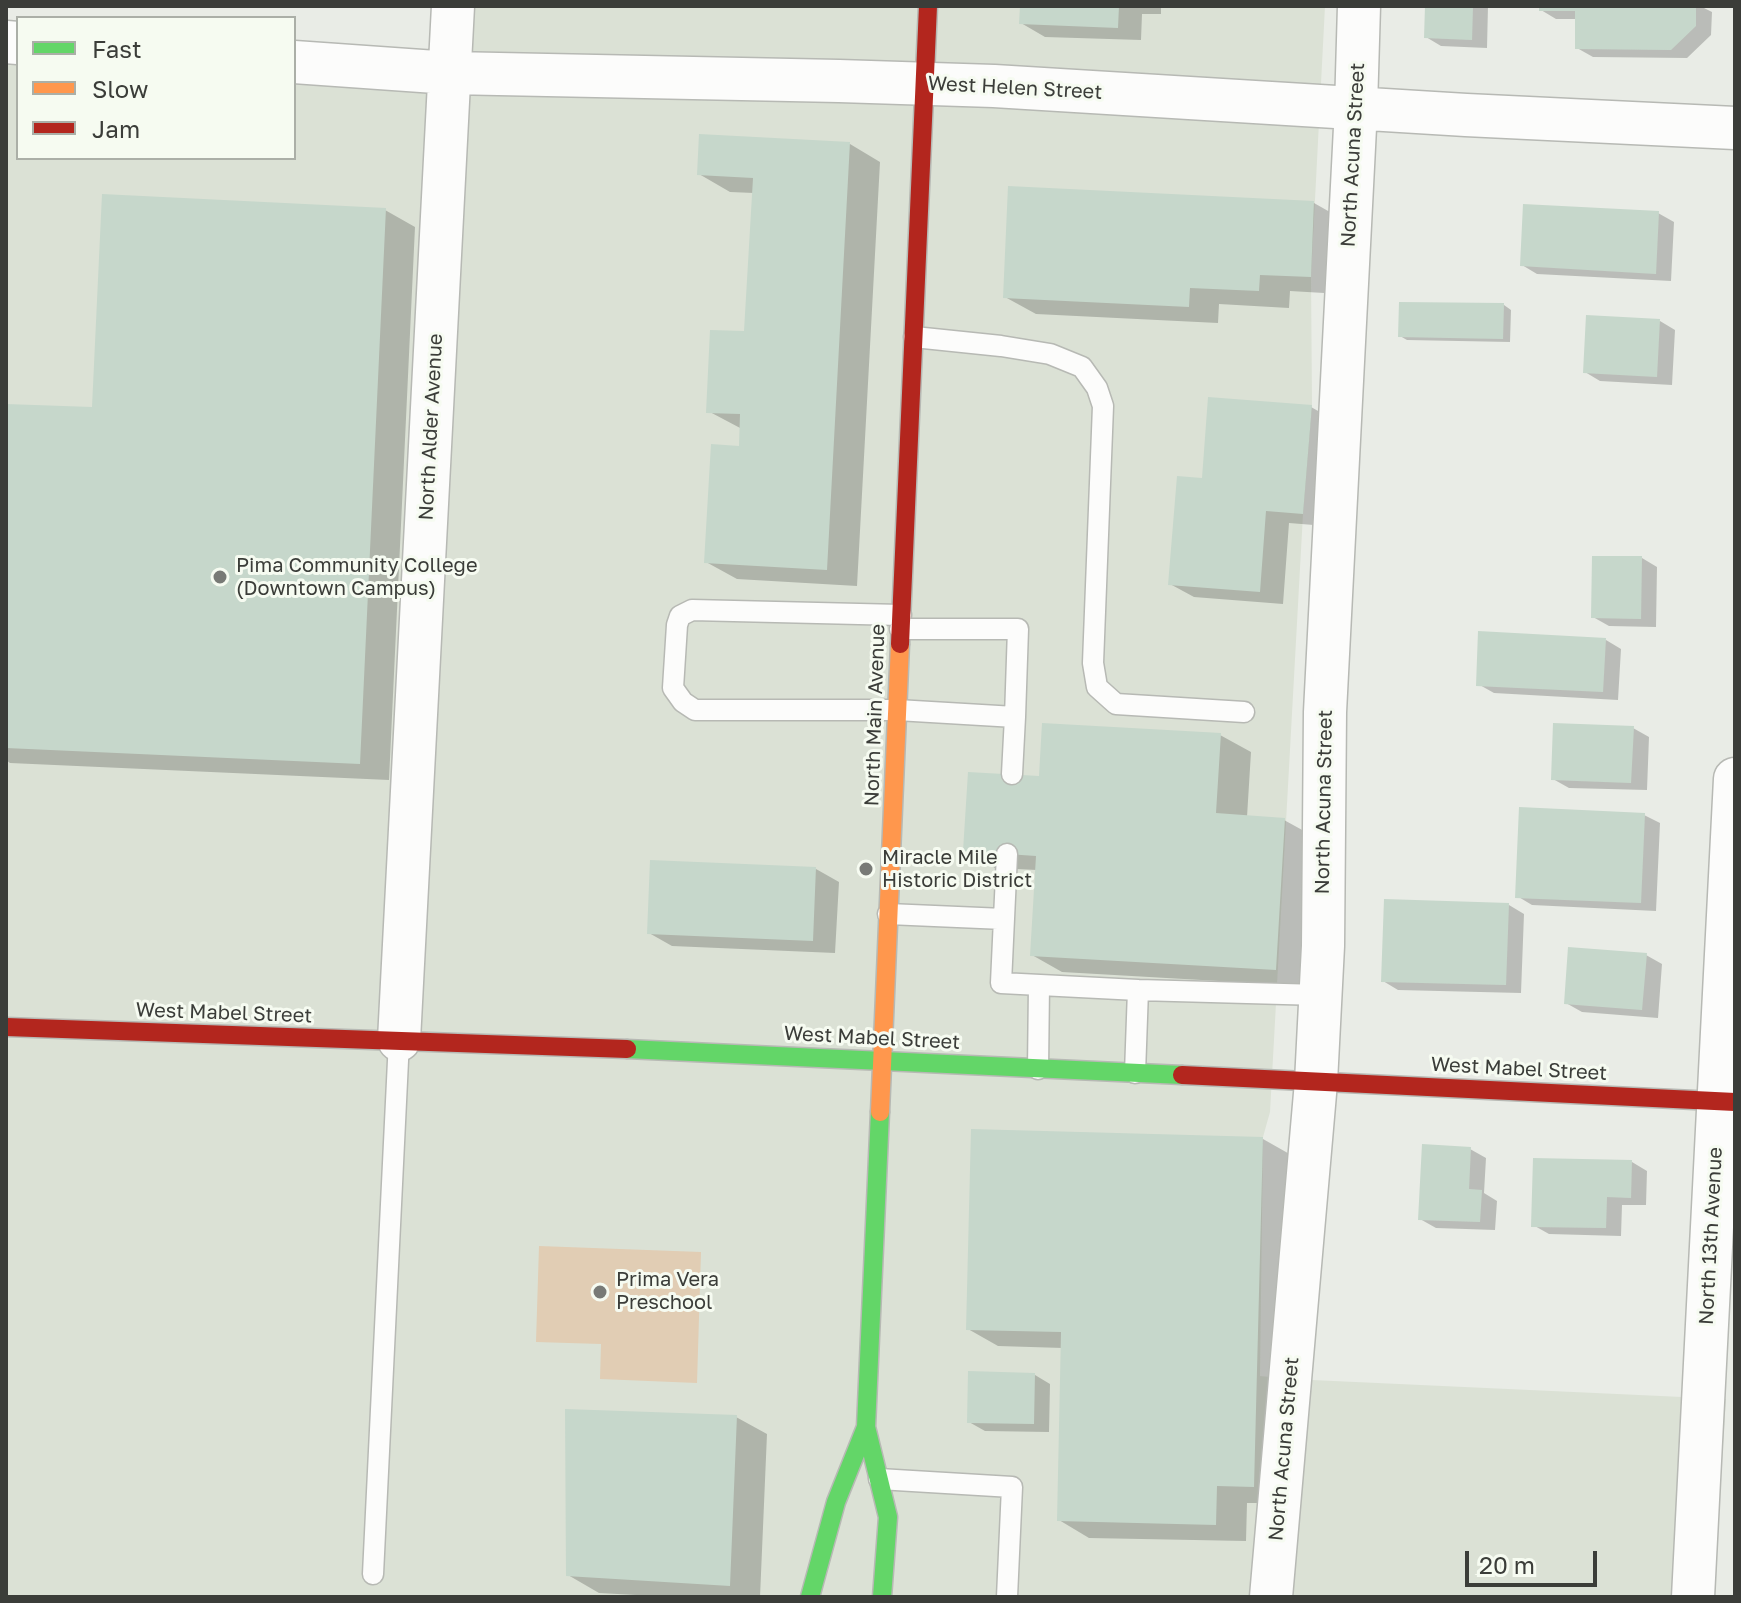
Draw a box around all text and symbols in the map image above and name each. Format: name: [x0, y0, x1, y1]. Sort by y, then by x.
legend: [16, 16, 296, 160]
text: Fast: [92, 34, 142, 63]
street label: North Acuna Street: [1336, 62, 1370, 248]
street label: West Helen Street: [927, 71, 1103, 105]
text: Slow: [92, 74, 148, 103]
text: Jam: [92, 114, 140, 143]
street label: North Alder Avenue: [414, 333, 448, 521]
place label: Pima Community College (Downtown Campus): [236, 554, 478, 601]
marker: Pima Community College (Downtown Campus): [211, 568, 229, 586]
street label: North Main Avenue: [860, 623, 890, 807]
street label: North Acuna Street: [1310, 709, 1338, 895]
place label: Miracle Mile Historic District: [882, 846, 1032, 893]
marker: Miracle Mile Historic District: [857, 860, 875, 878]
street label: West Mabel Street: [135, 998, 313, 1028]
street label: West Mabel Street: [783, 1021, 961, 1055]
street label: West Mabel Street: [1430, 1052, 1608, 1086]
street label: North 13th Avenue: [1694, 1146, 1728, 1326]
place label: Prima Vera Preschool: [616, 1268, 719, 1315]
marker: Prima Vera Preschool: [591, 1283, 609, 1301]
street label: North Acuna Street: [1264, 1356, 1304, 1542]
scale bar: [1469, 1535, 1601, 1585]
text: 20 m: [1479, 1550, 1535, 1579]

